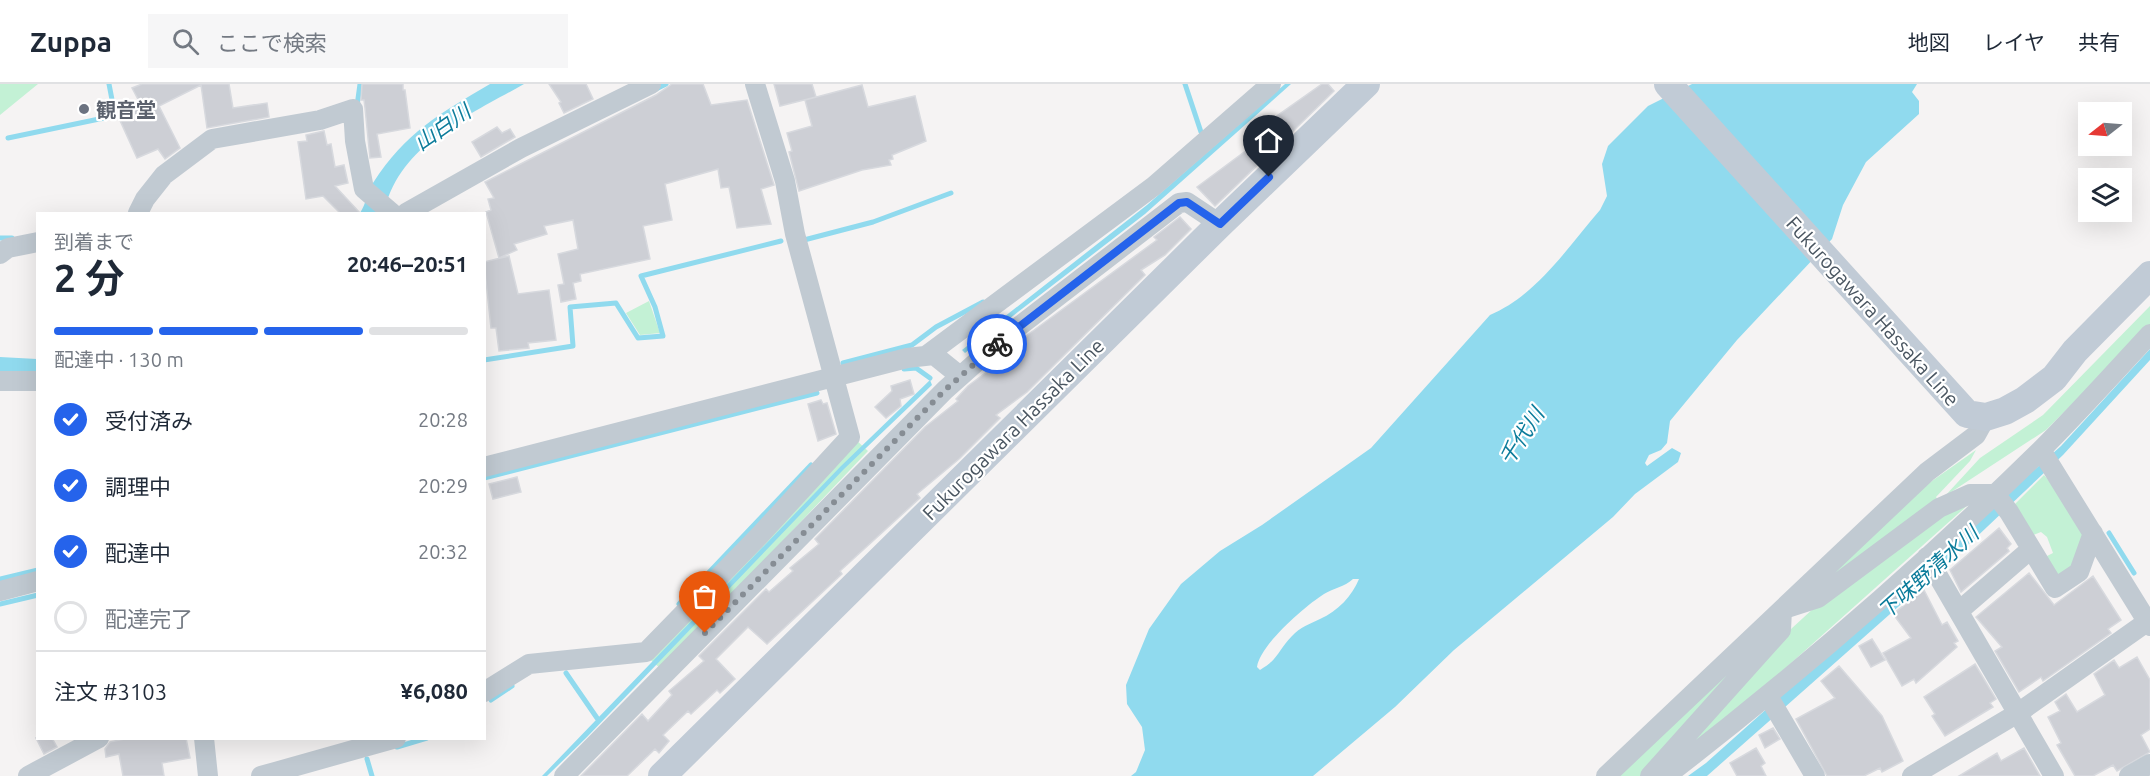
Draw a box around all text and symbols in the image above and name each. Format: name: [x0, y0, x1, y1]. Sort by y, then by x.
search box: [148, 14, 568, 68]
icon: search: [169, 25, 202, 58]
text: Zuppa: [30, 26, 112, 57]
text: ここで検索: [217, 30, 327, 55]
text: 地図: [1908, 30, 1950, 54]
text: レイヤ: [1983, 30, 2045, 54]
text: 共有: [2078, 30, 2120, 54]
place label: 観音堂: [96, 98, 156, 121]
water label: 山白川: [409, 98, 476, 155]
marker: 観音堂: [77, 102, 91, 116]
north arrow: [2078, 102, 2132, 156]
map controls: [2078, 102, 2132, 222]
pin: [1243, 115, 1294, 177]
icon: home: [1252, 124, 1285, 157]
button: layers: [2078, 168, 2132, 222]
street label: Fukurogawara Hassaka Line: [1782, 212, 1964, 410]
text: 到着まで: [54, 230, 134, 253]
text: 20:46–20:51: [347, 251, 468, 276]
text: 2 分: [54, 256, 124, 299]
courier: [967, 314, 1027, 374]
icon: bike: [981, 328, 1014, 361]
street label: Fukurogawara Hassaka Line: [918, 334, 1108, 524]
text: 配達中 · 130 m: [54, 348, 184, 371]
water label: 千代川: [1494, 401, 1549, 469]
icon: check: [54, 403, 87, 436]
text: 受付済み: [105, 408, 193, 433]
text: 20:28: [418, 408, 468, 431]
icon: check: [54, 469, 87, 502]
text: 調理中: [105, 474, 171, 499]
text: 20:29: [418, 474, 468, 497]
water label: 下味野清水川: [1873, 520, 1984, 623]
icon: check: [54, 535, 87, 568]
text: 配達中: [105, 540, 171, 565]
text: 20:32: [418, 540, 468, 563]
pin: [679, 571, 730, 633]
icon: bag: [688, 580, 721, 613]
text: 配達完了: [105, 606, 193, 631]
text: ¥6,080: [401, 678, 468, 703]
text: 注文 #3103: [54, 679, 167, 704]

